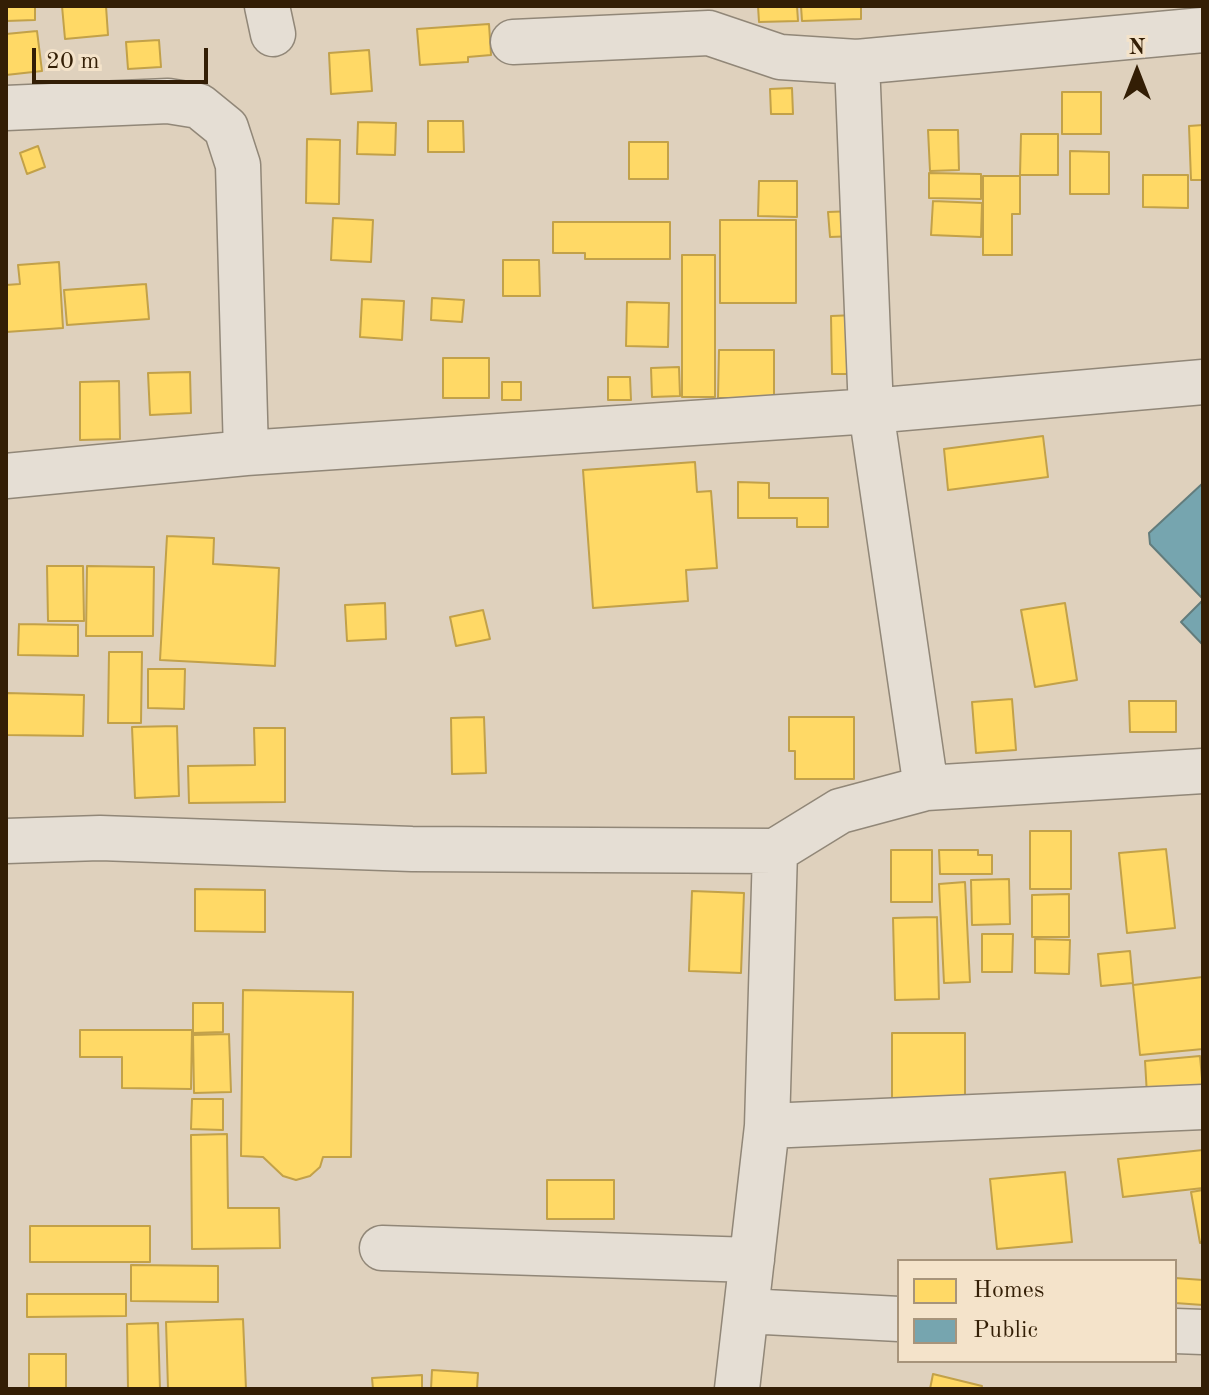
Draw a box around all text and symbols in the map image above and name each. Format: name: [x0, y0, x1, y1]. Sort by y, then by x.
scale bar: [36, 32, 212, 82]
north arrow: [1097, 32, 1177, 112]
text: N: [1129, 37, 1145, 59]
text: 20 m: [46, 50, 100, 74]
legend: [897, 1259, 1177, 1363]
text: Homes: [973, 1279, 1044, 1303]
text: Public: [973, 1319, 1038, 1343]

